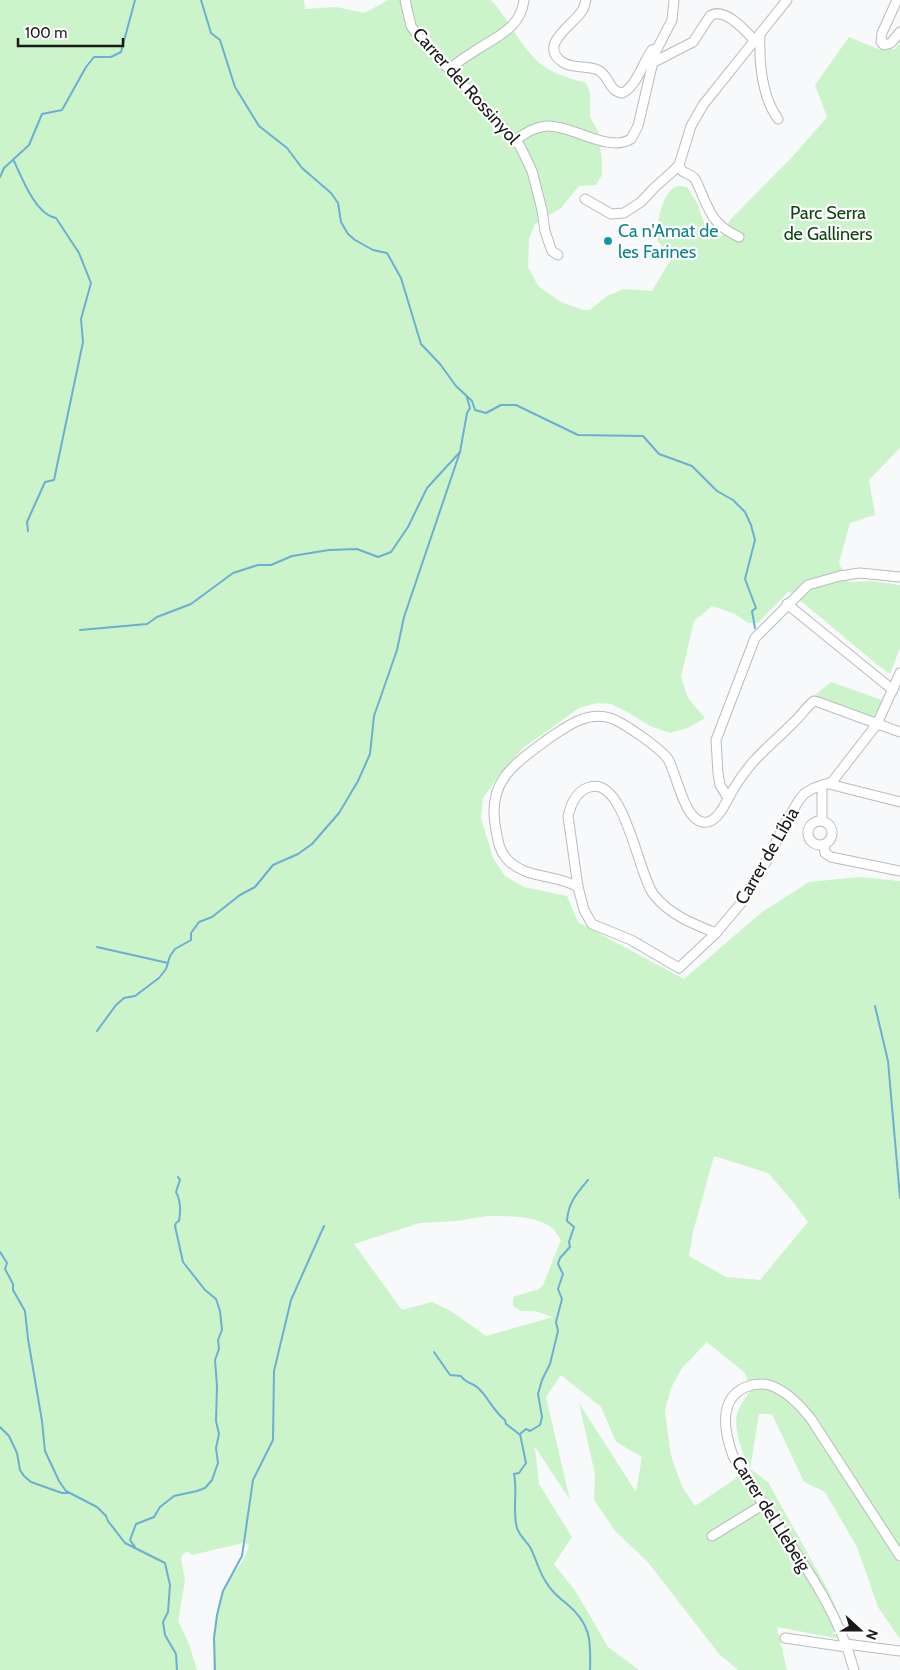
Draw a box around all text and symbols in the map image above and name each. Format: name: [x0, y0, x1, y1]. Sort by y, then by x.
scale bar: [18, 15, 122, 47]
street label: Carrer del Rossinyol: [408, 23, 525, 149]
text: 100 m: [25, 24, 67, 42]
park label: Parc Serra de Galliners: [784, 202, 872, 245]
place label: Ca n'Amat de les Farines: [618, 220, 719, 263]
marker: Ca n'Amat de les Farines: [602, 235, 614, 247]
street label: Carrer de Líbia: [730, 803, 804, 908]
street label: Carrer del Llebeig: [727, 1452, 816, 1577]
north arrow: [835, 1605, 885, 1655]
text: N: [862, 1627, 882, 1643]

